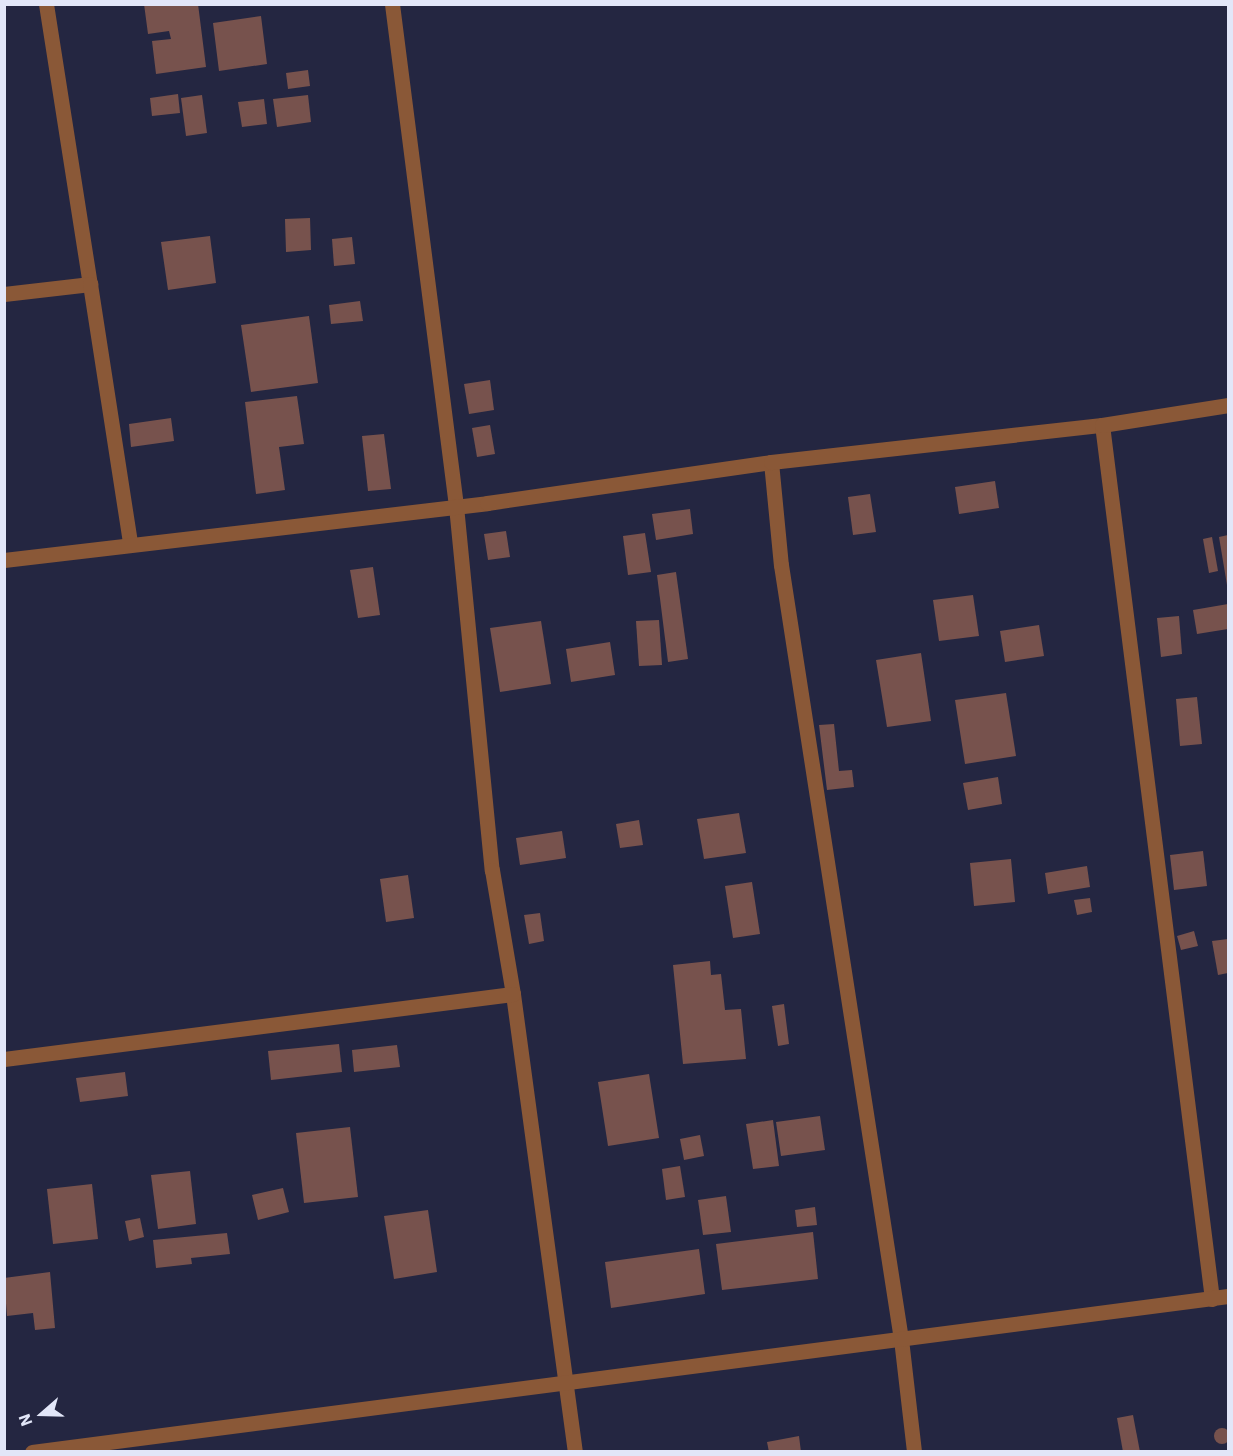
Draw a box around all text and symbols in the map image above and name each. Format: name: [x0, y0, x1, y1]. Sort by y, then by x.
north arrow: [12, 1384, 72, 1444]
text: N: [14, 1411, 36, 1429]

